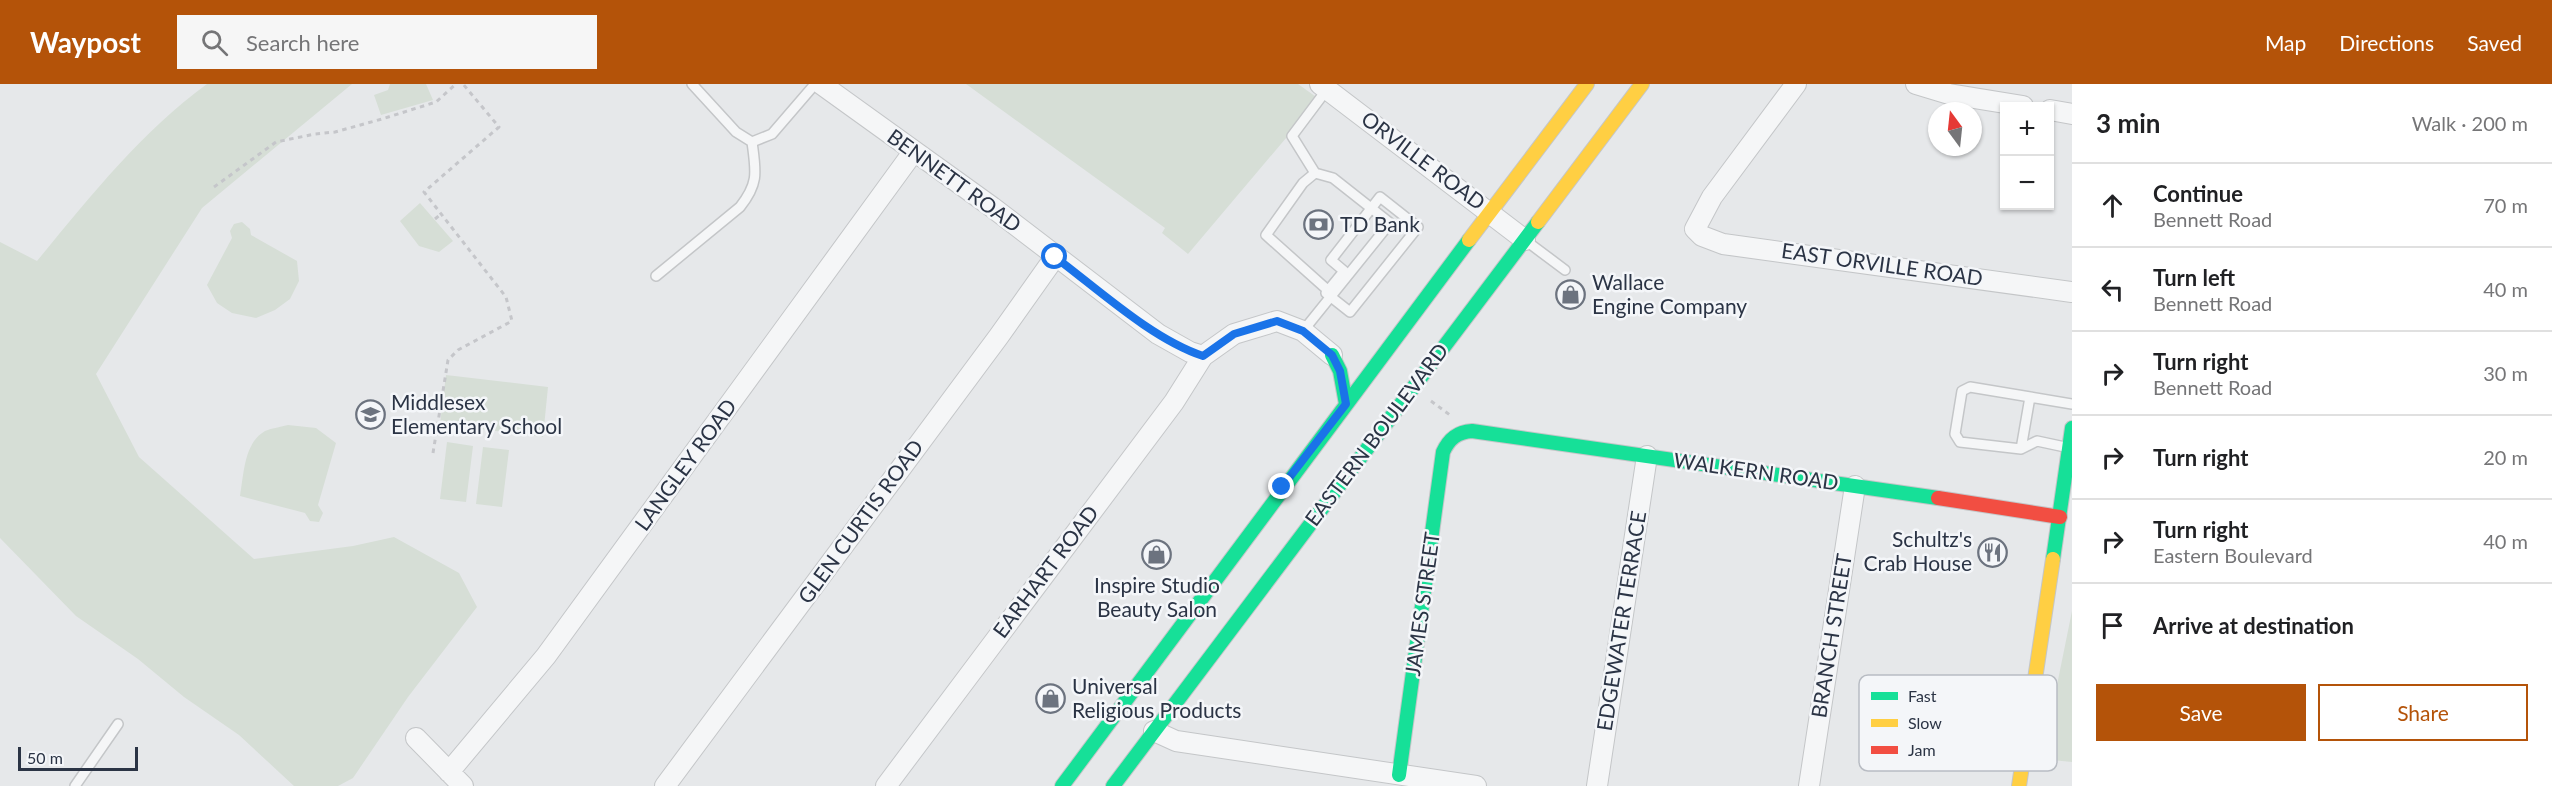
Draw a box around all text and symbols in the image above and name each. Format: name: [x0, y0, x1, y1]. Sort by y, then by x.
search box: [177, 15, 597, 69]
text: Waypost: [30, 25, 141, 59]
icon: search: [198, 26, 231, 59]
text: Search here: [246, 29, 359, 56]
text: Map: [2265, 30, 2306, 55]
text: Directions: [2339, 30, 2434, 55]
text: Saved: [2467, 30, 2522, 55]
north arrow: [1928, 102, 1982, 156]
map controls: [2000, 102, 2054, 210]
button: +: [2000, 102, 2054, 156]
street label: ORVILLE ROAD: [1357, 105, 1491, 214]
text: 3 min: [2096, 107, 2160, 139]
text: Walk · 200 m: [2412, 111, 2528, 135]
street label: BENNETT ROAD: [883, 123, 1027, 237]
button: −: [2000, 156, 2054, 210]
text: Continue: [2153, 180, 2243, 207]
icon: ahead: [2096, 189, 2129, 222]
text: 70 m: [2483, 193, 2528, 217]
text: Bennett Road: [2153, 207, 2272, 231]
bank icon: TD Bank: [1303, 209, 1335, 241]
place label: TD Bank: [1340, 211, 1420, 236]
street label: EAST ORVILLE ROAD: [1780, 237, 1985, 290]
route start: [1041, 243, 1067, 269]
text: Turn left: [2153, 264, 2235, 291]
place label: Wallace Engine Company: [1592, 269, 1747, 318]
icon: left: [2096, 273, 2129, 306]
text: 40 m: [2483, 277, 2528, 301]
shop icon: Wallace Engine Company: [1555, 279, 1587, 311]
text: Bennett Road: [2153, 291, 2272, 315]
street label: EASTERN BOULEVARD: [1299, 338, 1453, 530]
text: Turn right: [2153, 348, 2248, 375]
icon: right: [2096, 357, 2129, 390]
text: 30 m: [2483, 361, 2528, 385]
text: Bennett Road: [2153, 375, 2272, 399]
place label: Middlesex Elementary School: [391, 389, 562, 438]
street label: LANGLEY ROAD: [629, 393, 741, 535]
school or university icon: Middlesex Elementary School: [354, 399, 386, 431]
street label: GLEN CURTIS ROAD: [792, 434, 928, 608]
icon: right: [2096, 441, 2129, 474]
text: Turn right: [2153, 444, 2248, 471]
text: 20 m: [2483, 445, 2528, 469]
street label: WALKERN ROAD: [1672, 447, 1840, 494]
route end: [1268, 473, 1294, 499]
street label: EARHART ROAD: [987, 500, 1103, 642]
street label: EDGEWATER TERRACE: [1591, 509, 1650, 733]
text: Turn right: [2153, 516, 2248, 543]
icon: right: [2096, 525, 2129, 558]
place label: Schultz's Crab House: [1863, 526, 1972, 575]
text: 40 m: [2483, 529, 2528, 553]
street label: JAMES STREET: [1399, 530, 1444, 677]
restaurant icon: Schultz's Crab House: [1977, 536, 2009, 568]
shop icon: Inspire Studio Beauty Salon: [1141, 539, 1173, 571]
text: Eastern Boulevard: [2153, 543, 2313, 567]
street label: BRANCH STREET: [1805, 551, 1856, 720]
place label: Inspire Studio Beauty Salon: [1094, 572, 1220, 621]
icon: arrive: [2096, 609, 2129, 642]
text: Arrive at destination: [2153, 612, 2354, 639]
place label: Universal Religious Products: [1072, 673, 1241, 722]
legend: [1859, 675, 2057, 771]
shop icon: Universal Religious Products: [1035, 683, 1067, 715]
button: Save: [2096, 684, 2306, 741]
button: Share: [2318, 684, 2528, 741]
text: Fast: [1908, 686, 1937, 705]
text: Slow: [1908, 713, 1942, 732]
text: Jam: [1908, 740, 1936, 759]
scale bar: [18, 744, 138, 772]
text: 50 m: [27, 748, 63, 767]

